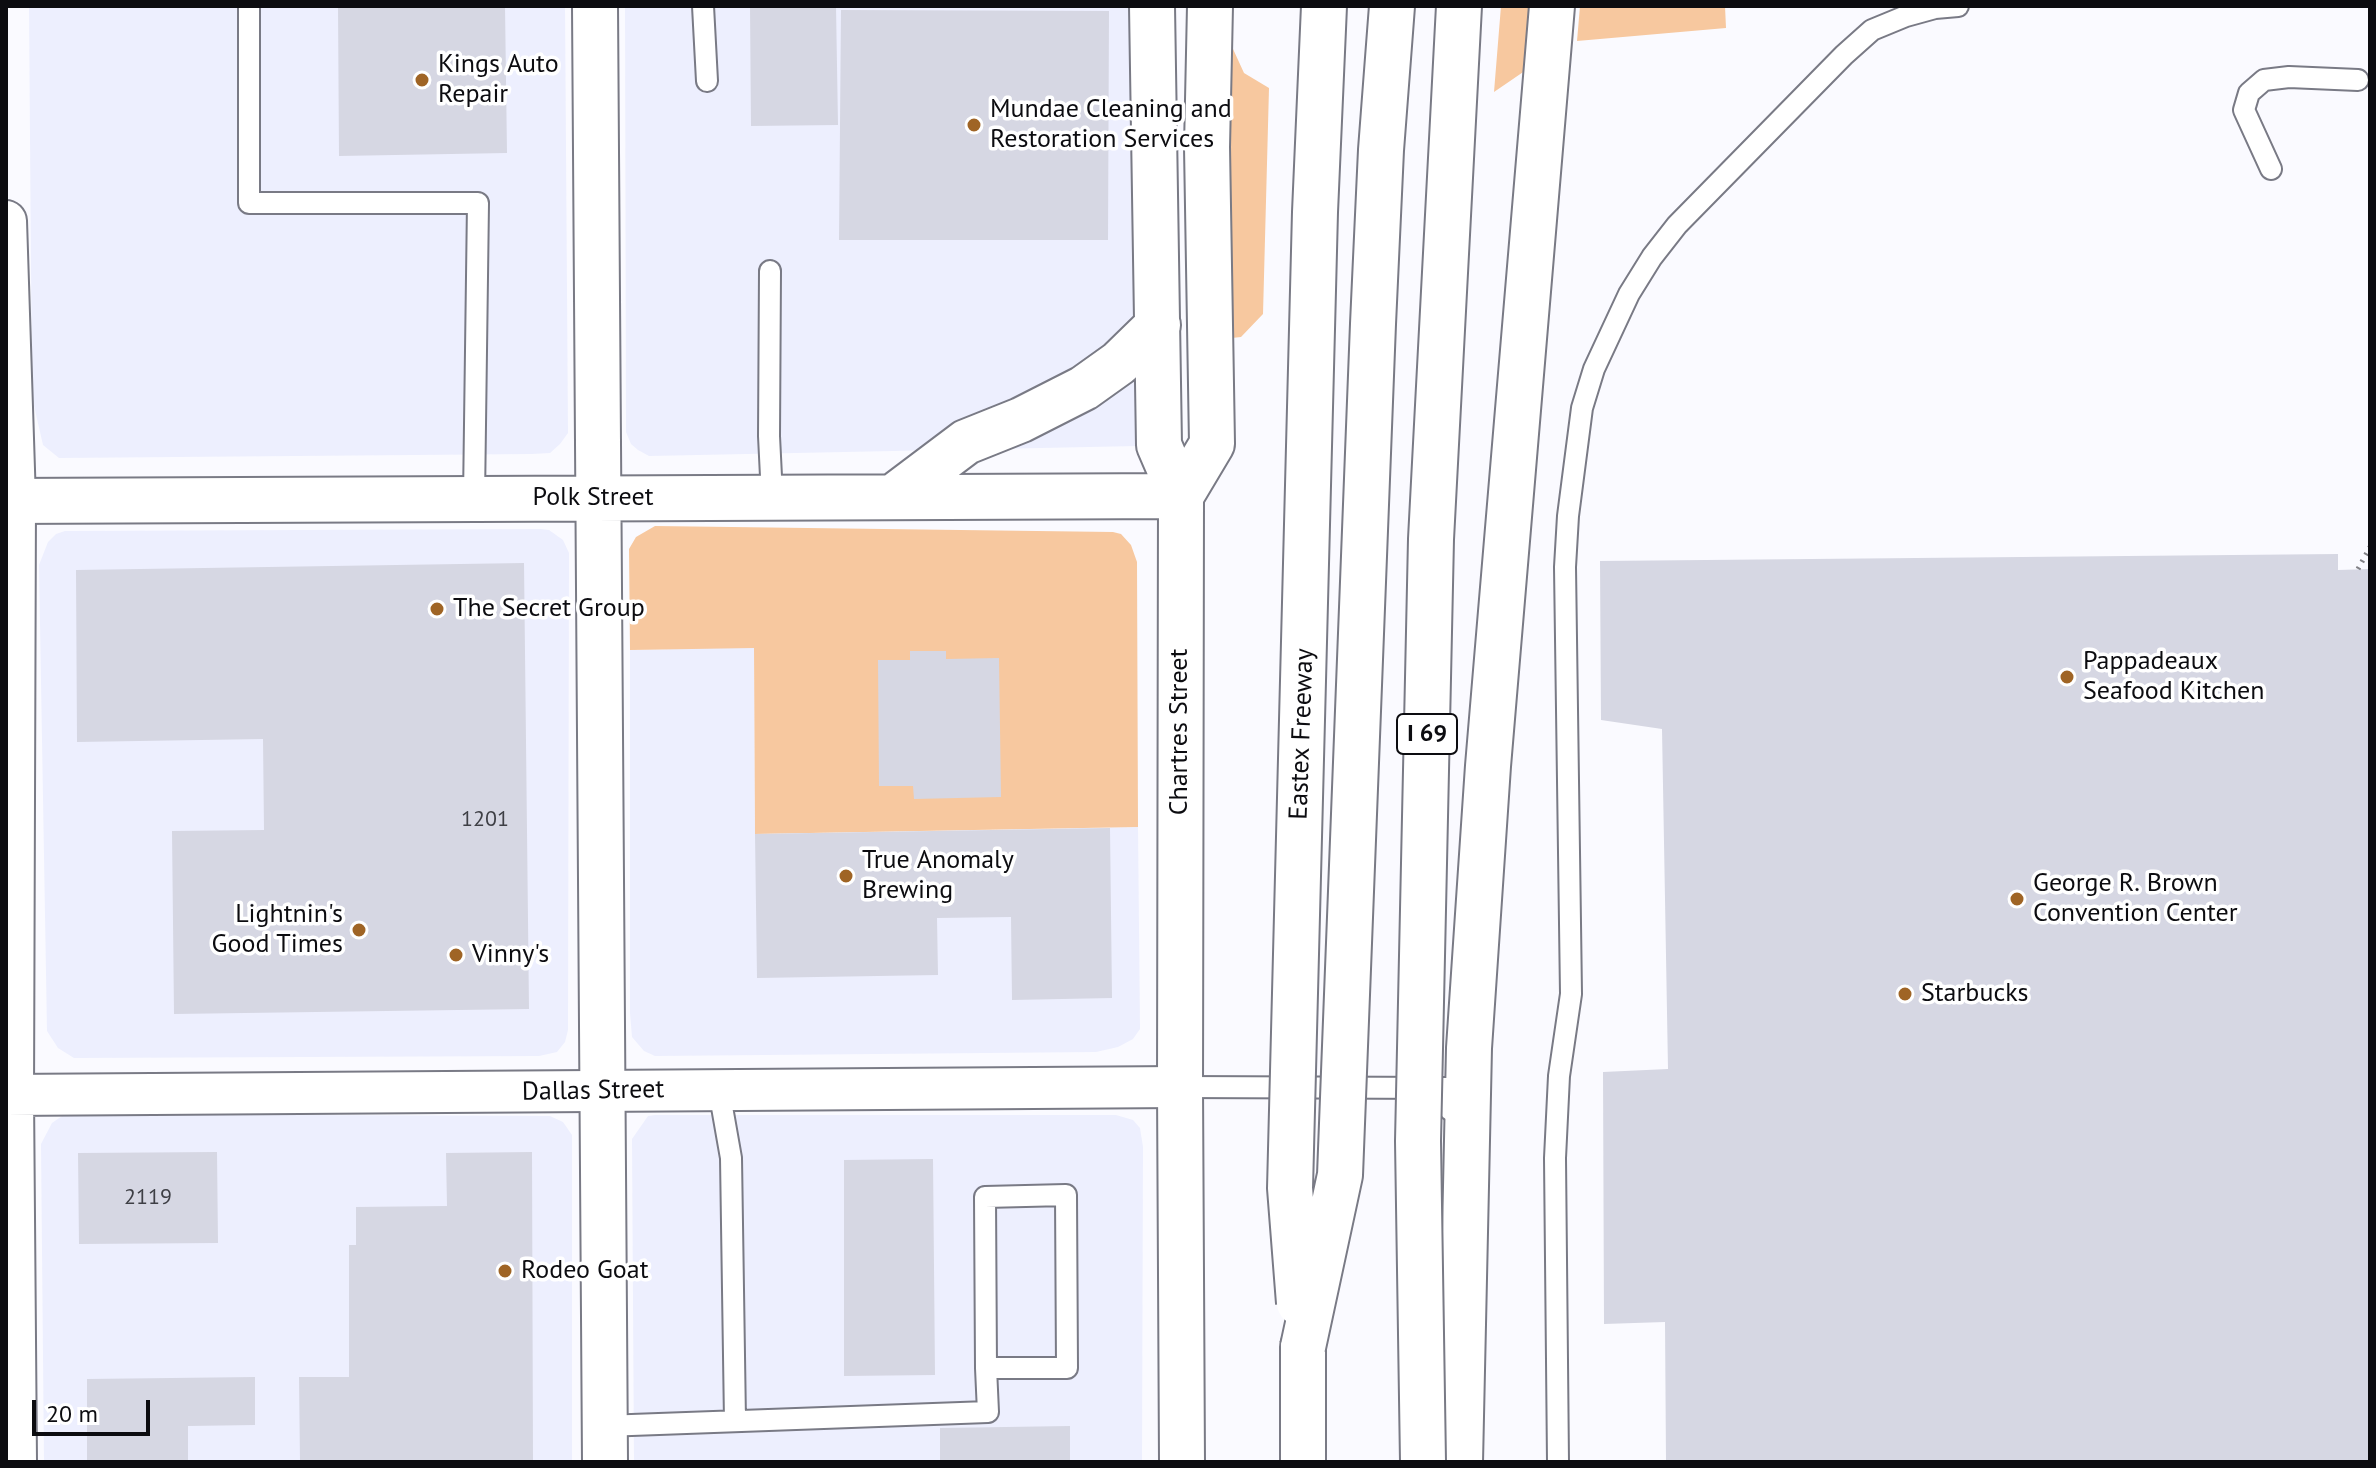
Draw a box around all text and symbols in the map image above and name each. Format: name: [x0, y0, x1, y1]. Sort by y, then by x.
place label: Kings Auto Repair: [438, 49, 559, 110]
marker: Kings Auto Repair: [413, 71, 431, 89]
place label: Mundae Cleaning and Restoration Services: [990, 94, 1232, 156]
marker: Mundae Cleaning and Restoration Services: [965, 116, 983, 134]
street label: Polk Street: [533, 482, 653, 514]
place label: The Secret Group: [453, 593, 645, 625]
marker: The Secret Group: [428, 600, 446, 618]
place label: Pappadeaux Seafood Kitchen: [2083, 646, 2264, 708]
street label: Eastex Freeway: [1283, 648, 1321, 820]
street label: Chartres Street: [1164, 649, 1196, 815]
marker: Pappadeaux Seafood Kitchen: [2058, 668, 2076, 686]
road number: I 69: [1397, 714, 1457, 754]
house number: 1201: [461, 807, 509, 833]
place label: True Anomaly Brewing: [862, 845, 1014, 906]
marker: True Anomaly Brewing: [837, 867, 855, 885]
place label: George R. Brown Convention Center: [2033, 868, 2238, 930]
marker: George R. Brown Convention Center: [2008, 890, 2026, 908]
place label: Lightnin's Good Times: [212, 899, 343, 960]
marker: Lightnin's Good Times: [350, 921, 368, 939]
place label: Vinny's: [472, 939, 549, 971]
marker: Vinny's: [447, 946, 465, 964]
place label: Starbucks: [1921, 978, 2029, 1010]
marker: Starbucks: [1896, 985, 1914, 1003]
street label: Dallas Street: [522, 1074, 664, 1108]
house number: 2119: [124, 1185, 172, 1211]
place label: Rodeo Goat: [521, 1255, 649, 1287]
marker: Rodeo Goat: [496, 1262, 514, 1280]
scale bar: [36, 1384, 154, 1434]
text: 20 m: [46, 1398, 98, 1429]

